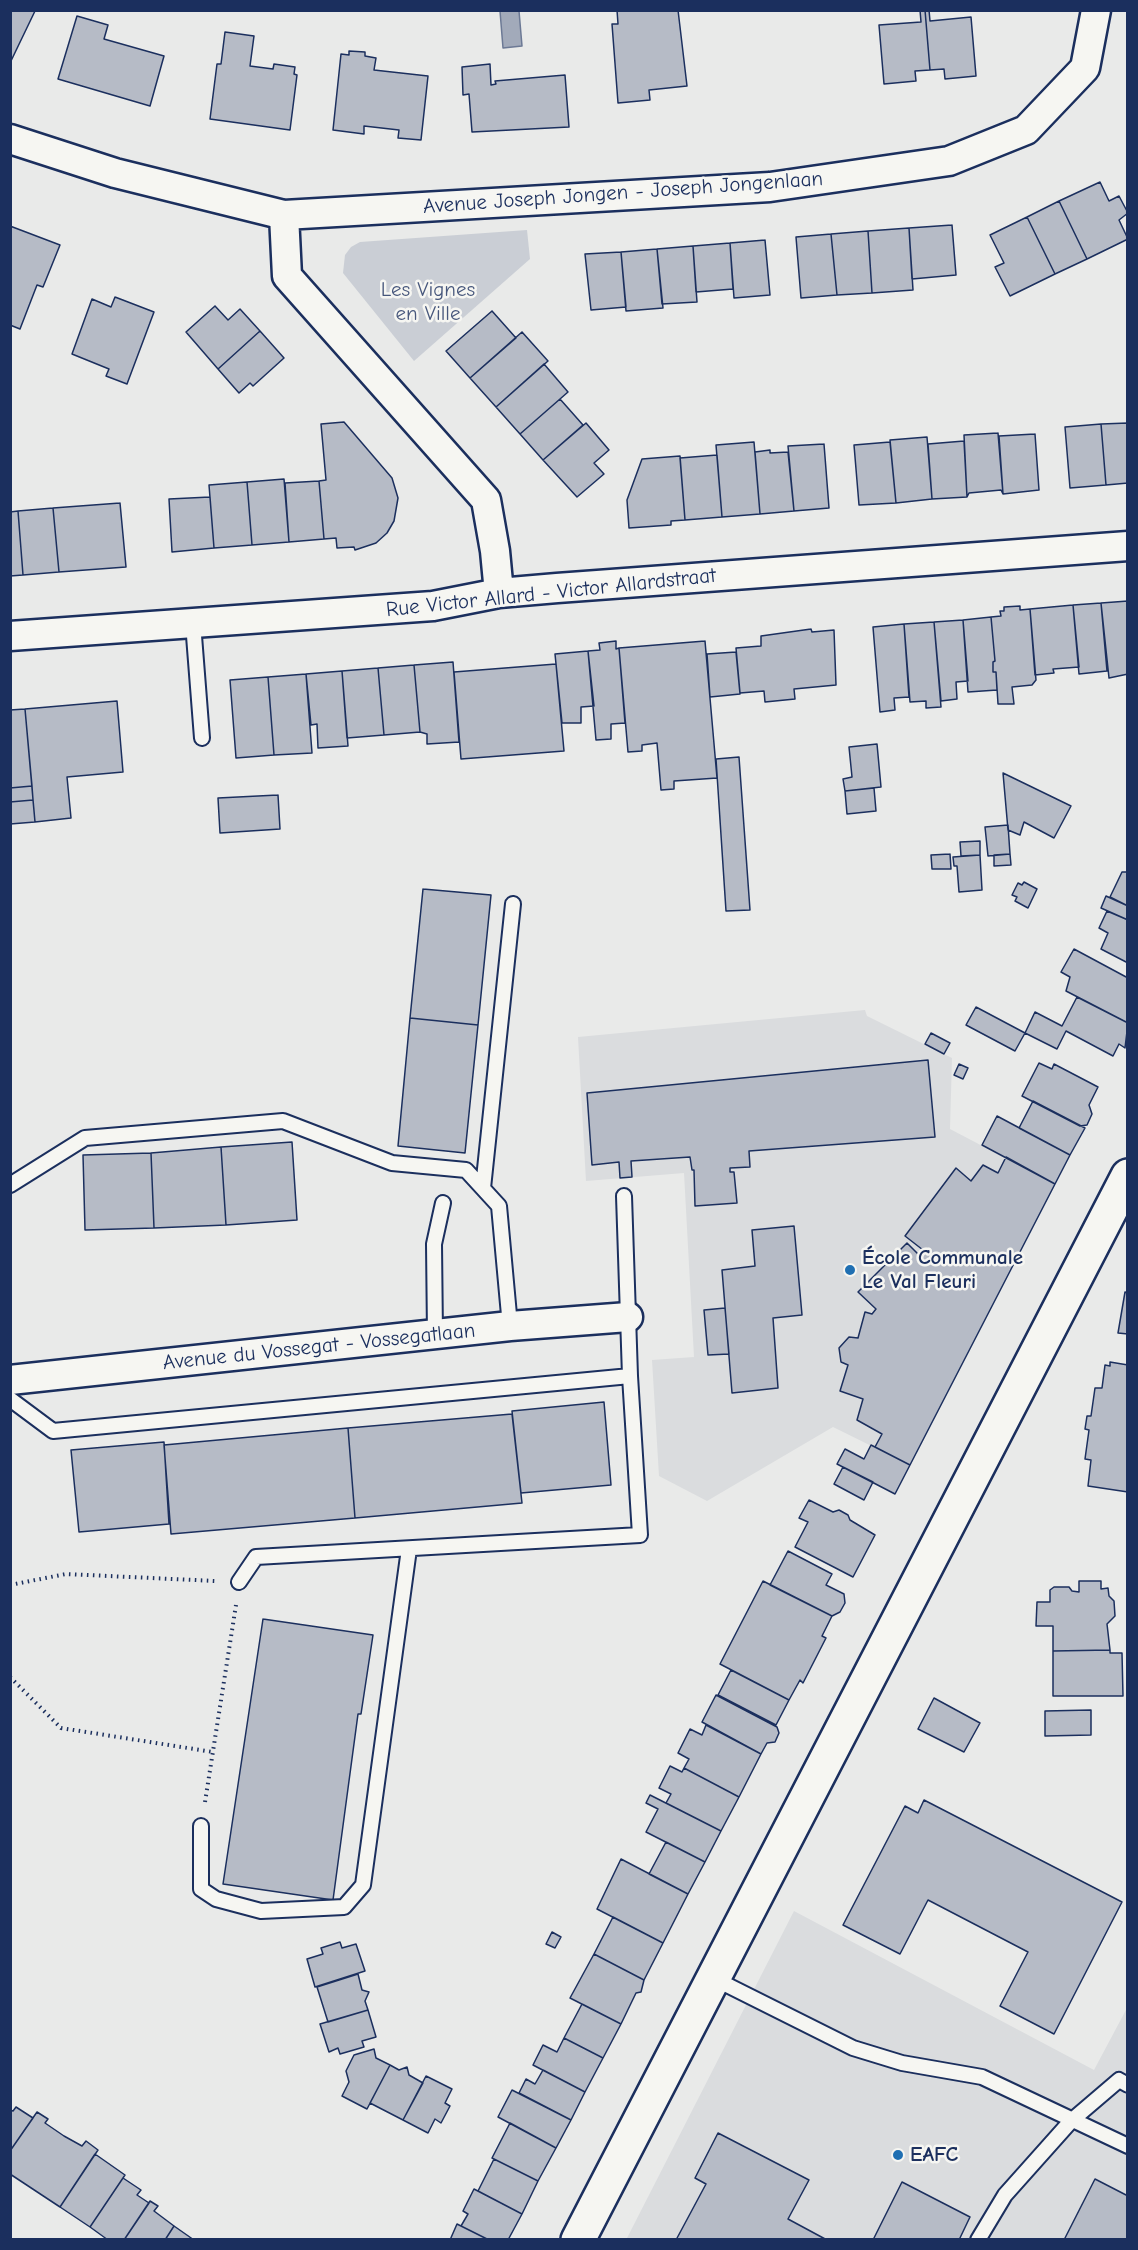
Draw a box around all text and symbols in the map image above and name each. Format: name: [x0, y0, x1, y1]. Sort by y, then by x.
street label: Avenue Joseph Jongen - Joseph Jongenlaan: [422, 166, 824, 220]
park label: Les Vignes en Ville: [381, 277, 475, 327]
street label: Rue Victor Allard - Victor Allardstraat: [385, 563, 717, 623]
place label: École Communale Le Val Fleuri: [862, 1245, 1023, 1295]
marker: École Communale Le Val Fleuri: [843, 1263, 857, 1277]
street label: Avenue du Vossegat - Vossegatlaan: [162, 1318, 476, 1376]
place label: EAFC: [910, 2142, 958, 2168]
marker: EAFC: [891, 2148, 905, 2162]

